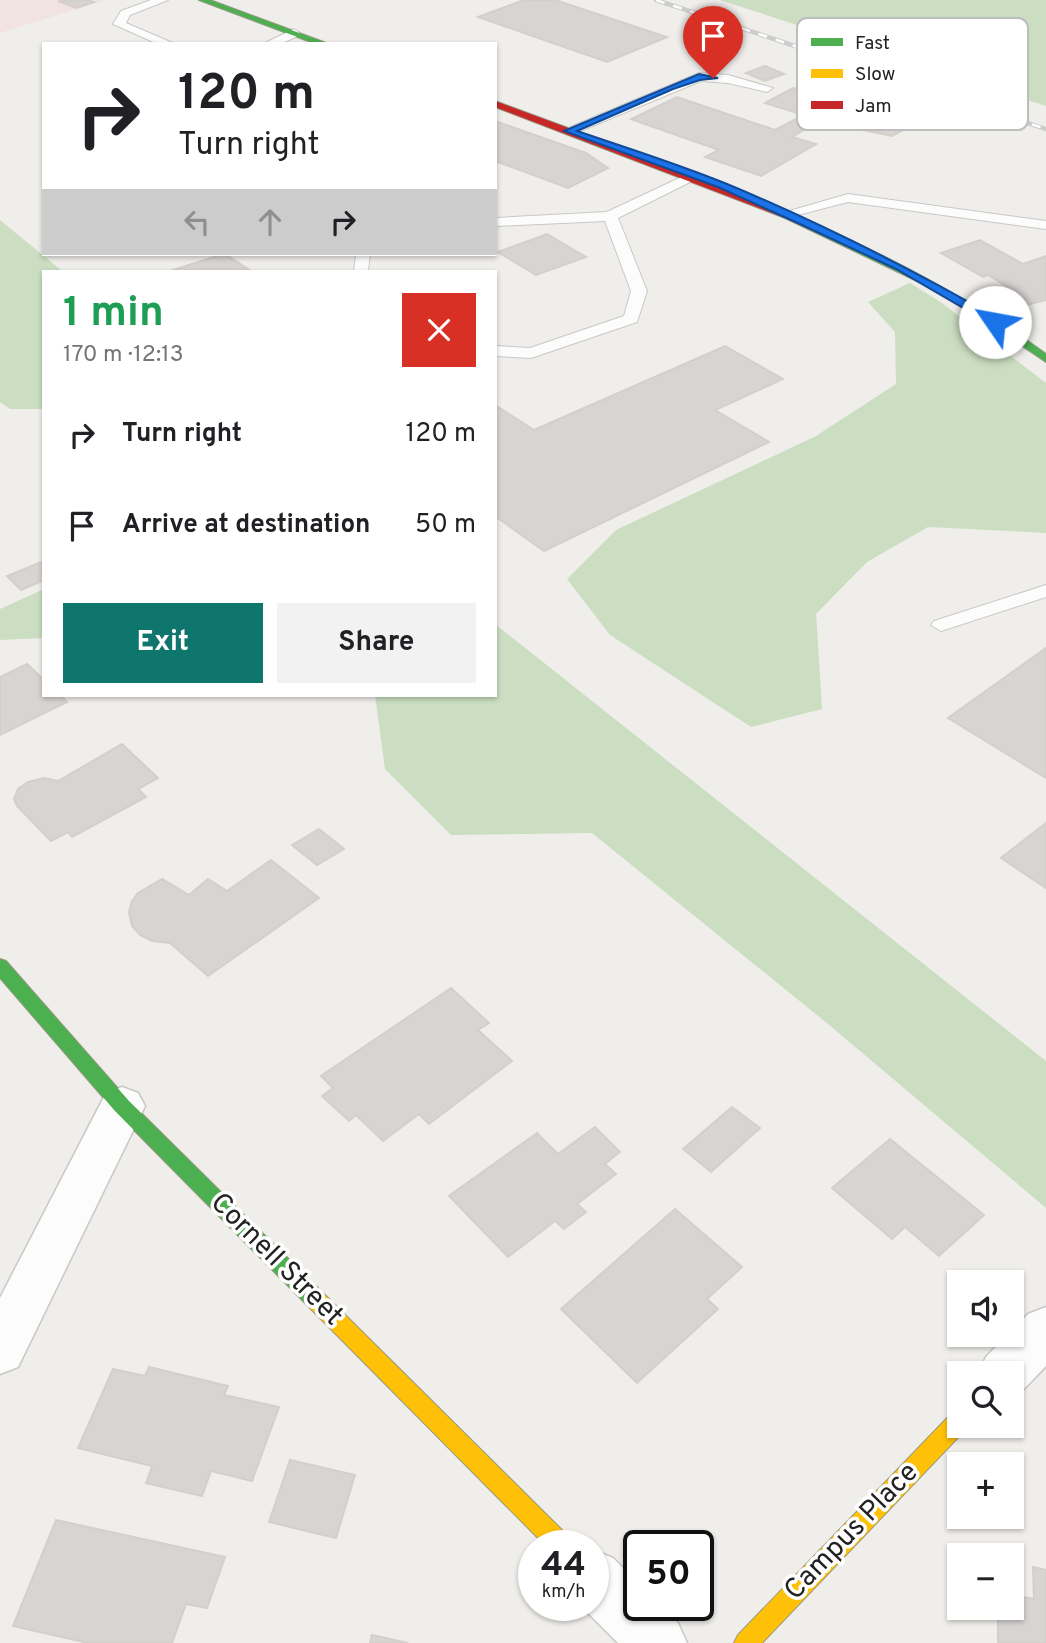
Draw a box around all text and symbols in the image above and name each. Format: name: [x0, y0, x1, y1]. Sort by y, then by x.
pin: [683, 6, 743, 78]
icon: arrive: [694, 17, 732, 55]
legend: [797, 18, 1028, 130]
text: Fast: [855, 32, 890, 56]
text: Slow: [855, 63, 895, 87]
text: 120 m: [178, 65, 315, 127]
icon: right: [63, 70, 154, 161]
text: Jam: [855, 95, 892, 119]
text: Turn right: [178, 126, 320, 166]
icon: left: [178, 203, 216, 241]
icon: ahead: [251, 203, 289, 241]
icon: right: [324, 203, 362, 241]
position arrow: [958, 285, 1032, 359]
text: 1 min: [63, 288, 164, 341]
button: close: [402, 293, 476, 367]
text: 170 m · 12:13: [63, 341, 184, 370]
icon: right: [63, 416, 101, 454]
text: Turn right: [122, 418, 242, 451]
text: 120 m: [406, 418, 476, 451]
icon: arrive: [63, 507, 101, 545]
text: Arrive at destination: [122, 509, 370, 542]
text: 50 m: [415, 509, 476, 542]
button: Exit: [63, 603, 263, 683]
button: Share: [277, 603, 476, 683]
street label: Cornell Street: [202, 1186, 350, 1334]
map controls: [947, 1270, 1024, 1620]
button: sound: [947, 1270, 1024, 1347]
button: search: [947, 1361, 1024, 1438]
button: +: [947, 1452, 1024, 1529]
street label: Campus Place: [777, 1455, 927, 1609]
speed limit sign: 50: [623, 1530, 714, 1621]
button: −: [947, 1543, 1024, 1620]
text: 44: [541, 1544, 586, 1588]
text: km/h: [542, 1581, 585, 1604]

